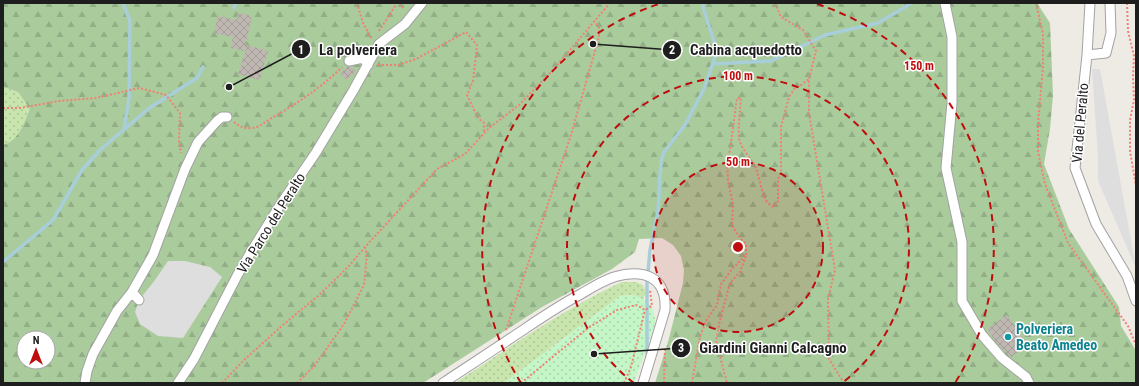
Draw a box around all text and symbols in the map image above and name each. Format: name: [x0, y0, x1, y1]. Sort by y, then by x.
callout: La polveriera: [291, 36, 405, 63]
callout: Cabina acquedotto: [662, 36, 810, 63]
text: La polveriera: [319, 41, 397, 59]
text: Cabina acquedotto: [690, 41, 802, 59]
text: 1: [298, 43, 304, 57]
text: 2: [669, 43, 675, 57]
text: 150 m: [904, 59, 934, 73]
text: 100 m: [723, 69, 753, 83]
street label: Via del Peralto: [1069, 82, 1091, 164]
text: 50 m: [726, 155, 750, 169]
street label: Via Parco del Peralto: [234, 170, 308, 276]
centre of rings: [731, 240, 745, 254]
place label: Polveriera Beato Amedeo: [1016, 321, 1097, 353]
north arrow: [16, 330, 56, 370]
marker: Polveriera Beato Amedeo: [1003, 332, 1013, 342]
text: N: [33, 334, 40, 347]
callout: Giardini Gianni Calcagno: [671, 335, 855, 362]
text: Giardini Gianni Calcagno: [699, 339, 847, 357]
text: 3: [678, 341, 684, 355]

